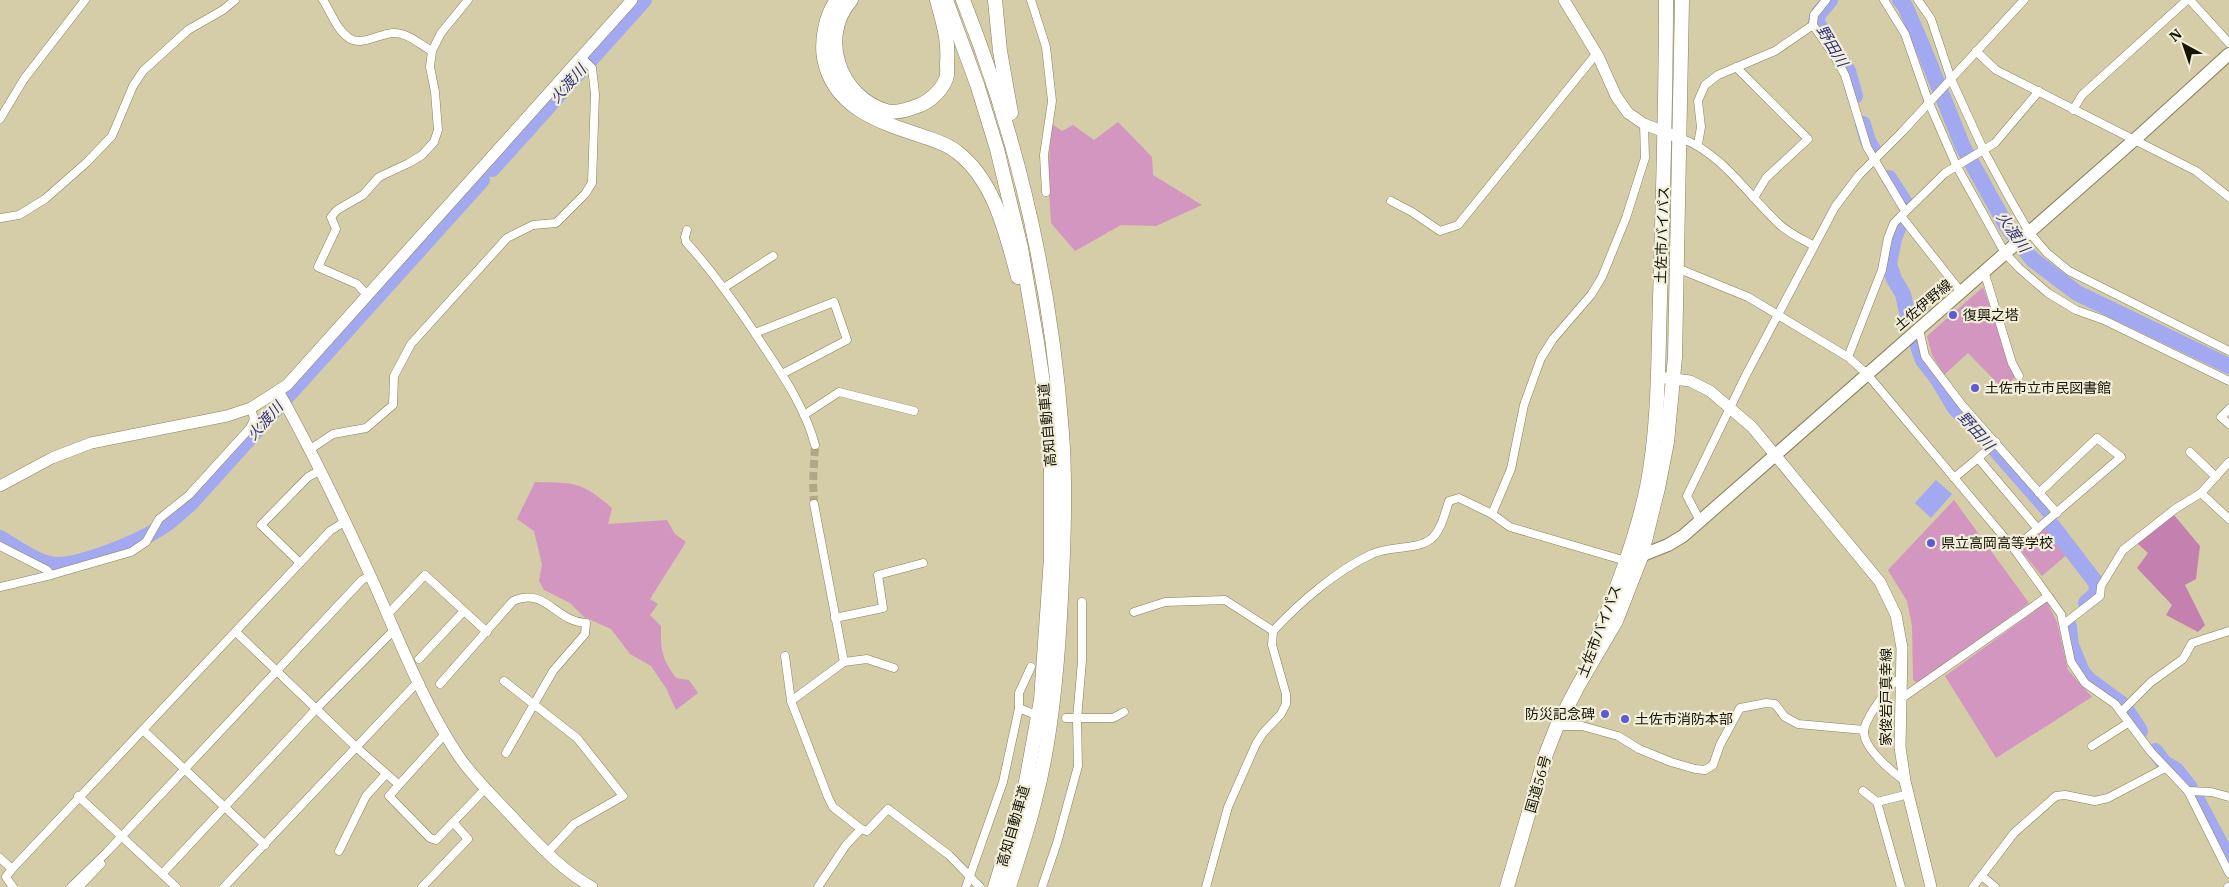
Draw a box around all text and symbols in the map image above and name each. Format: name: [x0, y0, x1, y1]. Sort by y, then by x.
north arrow: [2159, 20, 2209, 70]
water label: 野田川: [1813, 22, 1853, 72]
text: N: [2166, 25, 2186, 45]
water label: 火渡川: [546, 59, 591, 107]
street label: 土佐市バイパス: [1651, 186, 1673, 284]
water label: 火渡川: [1993, 208, 2035, 257]
street label: 土佐伊野線: [1890, 276, 1956, 334]
place label: 復興之塔: [1963, 306, 2019, 324]
marker: 復興之塔: [1947, 309, 1959, 321]
place label: 土佐市立市民図書館: [1985, 379, 2111, 397]
street label: 高知自動車道: [1034, 382, 1060, 468]
marker: 土佐市立市民図書館: [1969, 382, 1981, 394]
water label: 火渡川: [243, 396, 288, 444]
water label: 野田川: [1954, 408, 2000, 455]
place label: 県立高岡高等学校: [1941, 534, 2053, 552]
marker: 県立高岡高等学校: [1925, 537, 1937, 549]
street label: 土佐市バイパス: [1573, 582, 1625, 680]
street label: 家俊岩戸真幸線: [1877, 648, 1895, 746]
place label: 防災記念碑: [1525, 705, 1595, 723]
marker: 防災記念碑: [1599, 708, 1611, 720]
place label: 土佐市消防本部: [1635, 710, 1733, 728]
marker: 土佐市消防本部: [1619, 713, 1631, 725]
street label: 国道56号: [1521, 753, 1555, 815]
street label: 高知自動車道: [993, 783, 1033, 869]

